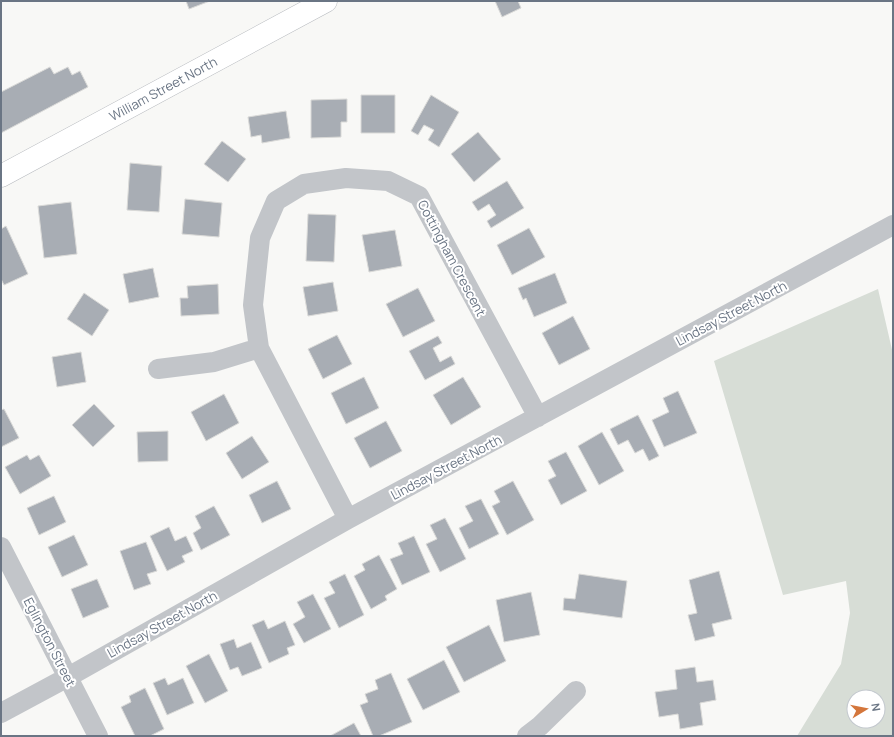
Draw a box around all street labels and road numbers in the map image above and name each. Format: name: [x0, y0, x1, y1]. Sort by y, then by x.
street label: William Street North: [106, 52, 220, 125]
street label: Cottingham Crescent: [414, 197, 490, 319]
street label: Lindsay Street North: [672, 276, 790, 350]
street label: Lindsay Street North: [387, 430, 505, 504]
street label: Lindsay Street North: [104, 586, 220, 662]
street label: Eglington Street: [20, 594, 80, 690]

